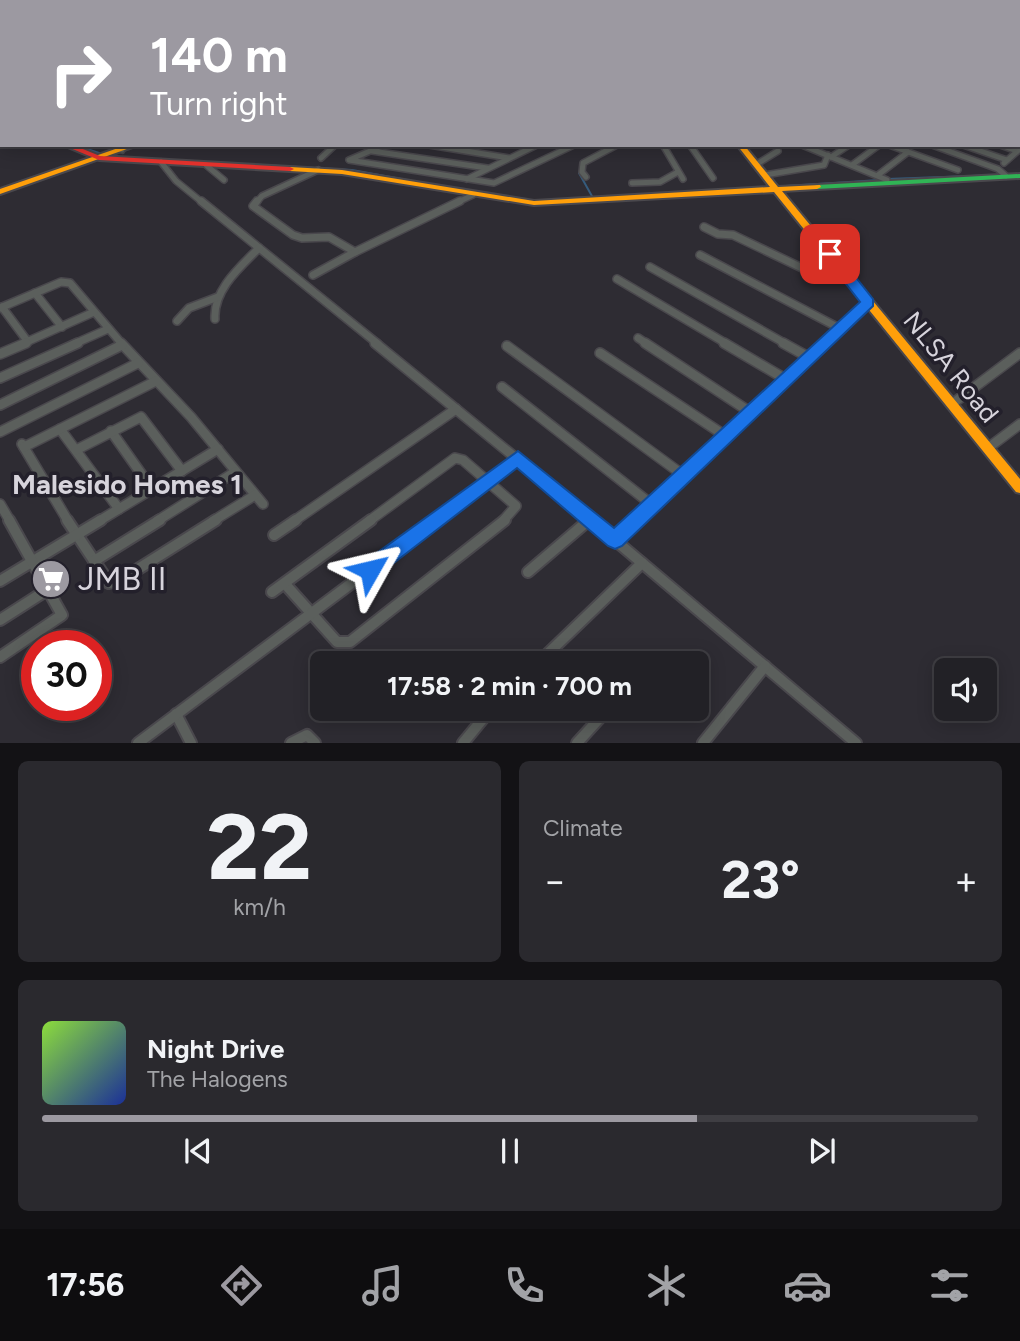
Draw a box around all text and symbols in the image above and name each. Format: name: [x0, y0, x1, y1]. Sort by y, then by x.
text: 140 m: [150, 25, 288, 84]
icon: right: [35, 28, 126, 119]
text: Turn right: [150, 85, 288, 123]
pin: [800, 224, 860, 284]
icon: arrive: [811, 235, 849, 273]
street label: NLSA Road: [897, 305, 1005, 429]
district label: Malesido Homes 1: [12, 467, 242, 501]
position arrow: [333, 533, 407, 607]
supermarket icon: JMB II: [30, 558, 72, 600]
place label: JMB II: [78, 560, 166, 598]
speed limit sign: 30: [21, 630, 112, 721]
map controls: [934, 658, 997, 721]
button: sound: [934, 658, 997, 721]
text: 17:58 · 2 min · 700 m: [387, 670, 632, 702]
text: 22: [207, 793, 312, 902]
text: Climate: [543, 814, 622, 842]
text: 23°: [721, 849, 800, 911]
text: −: [543, 858, 567, 904]
text: +: [954, 858, 978, 904]
text: km/h: [233, 893, 286, 921]
text: Night Drive: [147, 1033, 284, 1065]
text: The Halogens: [147, 1065, 288, 1093]
icon: previous: [179, 1132, 217, 1170]
icon: pause: [491, 1132, 529, 1170]
icon: next: [803, 1132, 841, 1170]
icon: directions: [217, 1261, 266, 1310]
icon: music: [358, 1261, 407, 1310]
icon: phone: [500, 1261, 549, 1310]
icon: climate: [642, 1261, 691, 1310]
icon: car: [783, 1261, 832, 1310]
icon: filters: [925, 1261, 974, 1310]
text: 17:56: [46, 1266, 124, 1304]

